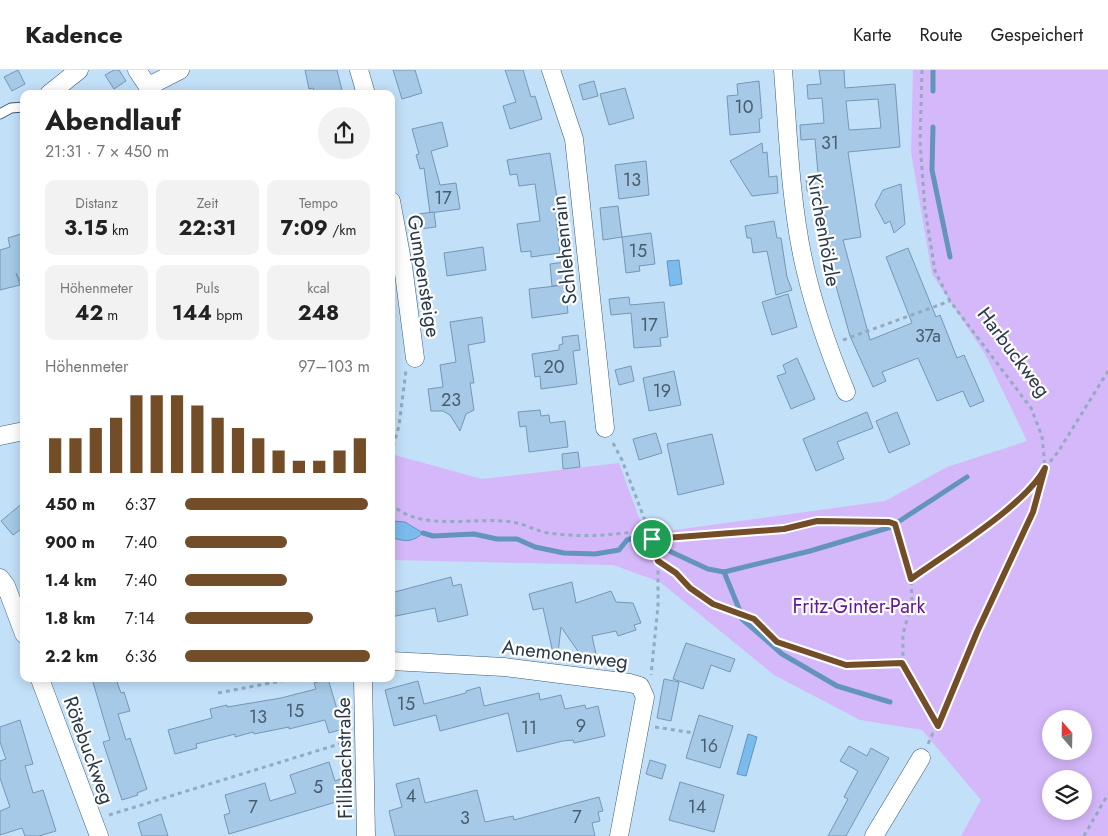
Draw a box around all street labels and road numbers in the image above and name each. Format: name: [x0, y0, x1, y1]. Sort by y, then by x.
street label: Kirchenhölzle: [799, 171, 848, 289]
street label: Schlehenrain: [544, 194, 585, 306]
street label: Gumpensteige: [399, 213, 448, 340]
street label: Harbuckweg: [970, 301, 1057, 403]
street label: Anemonenweg: [500, 632, 630, 677]
street label: Rötebuckweg: [56, 692, 121, 808]
street label: Fillibachstraße: [329, 697, 360, 819]

